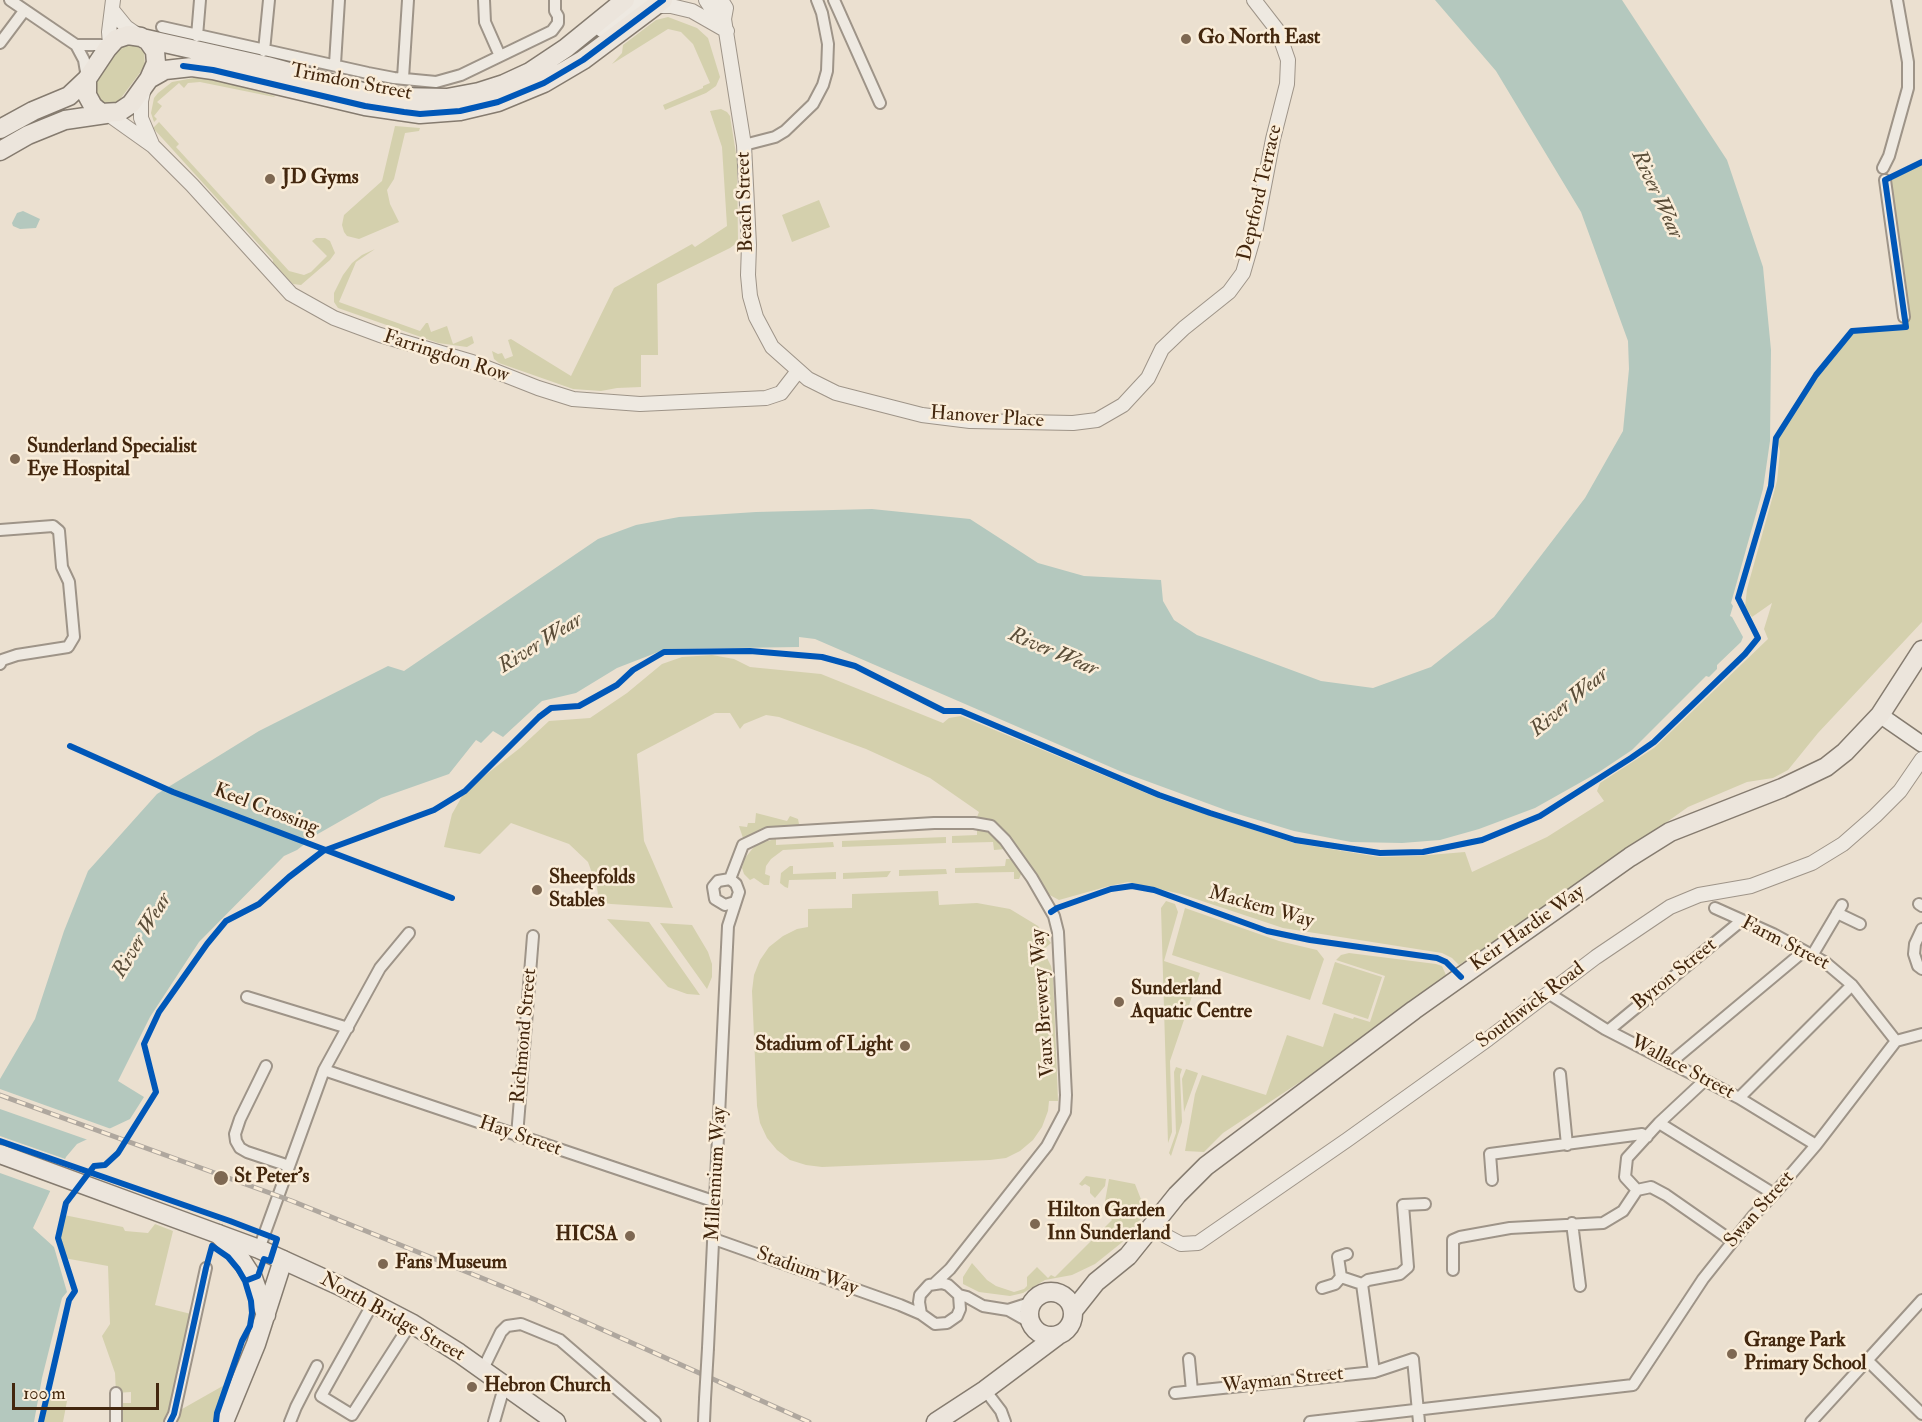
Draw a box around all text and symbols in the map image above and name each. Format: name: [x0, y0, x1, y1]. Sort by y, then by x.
place label: Go North East: [1198, 27, 1320, 51]
marker: Go North East: [1179, 32, 1193, 46]
street label: Trimdon Street: [288, 59, 414, 107]
street label: Deptford Terrace: [1234, 123, 1288, 263]
water label: River Wear: [1625, 147, 1687, 243]
street label: Beach Street: [732, 151, 760, 253]
place label: JD Gyms: [282, 167, 359, 191]
marker: JD Gyms: [263, 172, 277, 186]
street label: Farringdon Row: [380, 325, 512, 389]
street label: Hanover Place: [929, 402, 1045, 434]
place label: Sunderland Specialist Eye Hospital: [27, 436, 197, 483]
marker: Sunderland Specialist Eye Hospital: [8, 452, 22, 466]
water label: River Wear: [494, 608, 588, 680]
water label: River Wear: [1005, 623, 1101, 683]
water label: River Wear: [1526, 663, 1614, 743]
street label: Keel Crossing: [210, 779, 322, 841]
place label: Sheepfolds Stables: [549, 867, 635, 914]
street label: Keir Hardie Way: [1466, 881, 1590, 977]
street label: Mackem Way: [1206, 882, 1316, 934]
marker: Sheepfolds Stables: [530, 883, 544, 897]
water label: River Wear: [108, 889, 178, 983]
street label: Farm Street: [1737, 912, 1833, 976]
street label: Vaux Brewery Way: [1027, 928, 1061, 1078]
street label: Byron Street: [1628, 934, 1722, 1016]
street label: Southwick Road: [1472, 958, 1590, 1054]
street label: Richmond Street: [507, 967, 543, 1105]
place label: Sunderland Aquatic Centre: [1131, 978, 1252, 1025]
marker: Sunderland Aquatic Centre: [1112, 995, 1126, 1009]
street label: Wallace Street: [1626, 1031, 1738, 1105]
place label: Stadium of Light: [755, 1034, 893, 1058]
marker: Stadium of Light: [898, 1039, 912, 1053]
street label: Millennium Way: [701, 1106, 733, 1242]
street label: Hay Street: [476, 1112, 564, 1162]
place label: St Peter's: [234, 1166, 309, 1190]
street label: Swan Street: [1720, 1167, 1800, 1253]
marker: St Peter's: [212, 1169, 230, 1187]
place label: Hilton Garden Inn Sunderland: [1047, 1200, 1171, 1247]
marker: Hilton Garden Inn Sunderland: [1028, 1217, 1042, 1231]
place label: HICSA: [555, 1224, 618, 1248]
marker: HICSA: [623, 1229, 637, 1243]
street label: Stadium Way: [753, 1243, 861, 1301]
place label: Fans Museum: [395, 1252, 507, 1276]
marker: Fans Museum: [376, 1257, 390, 1271]
street label: North Bridge Street: [315, 1268, 469, 1368]
place label: Grange Park Primary School: [1744, 1330, 1866, 1377]
marker: Grange Park Primary School: [1725, 1347, 1739, 1361]
street label: Wayman Street: [1221, 1363, 1345, 1399]
scale bar: [15, 1371, 162, 1409]
place label: Hebron Church: [484, 1375, 611, 1399]
marker: Hebron Church: [465, 1380, 479, 1394]
text: 100 m: [23, 1382, 66, 1405]

